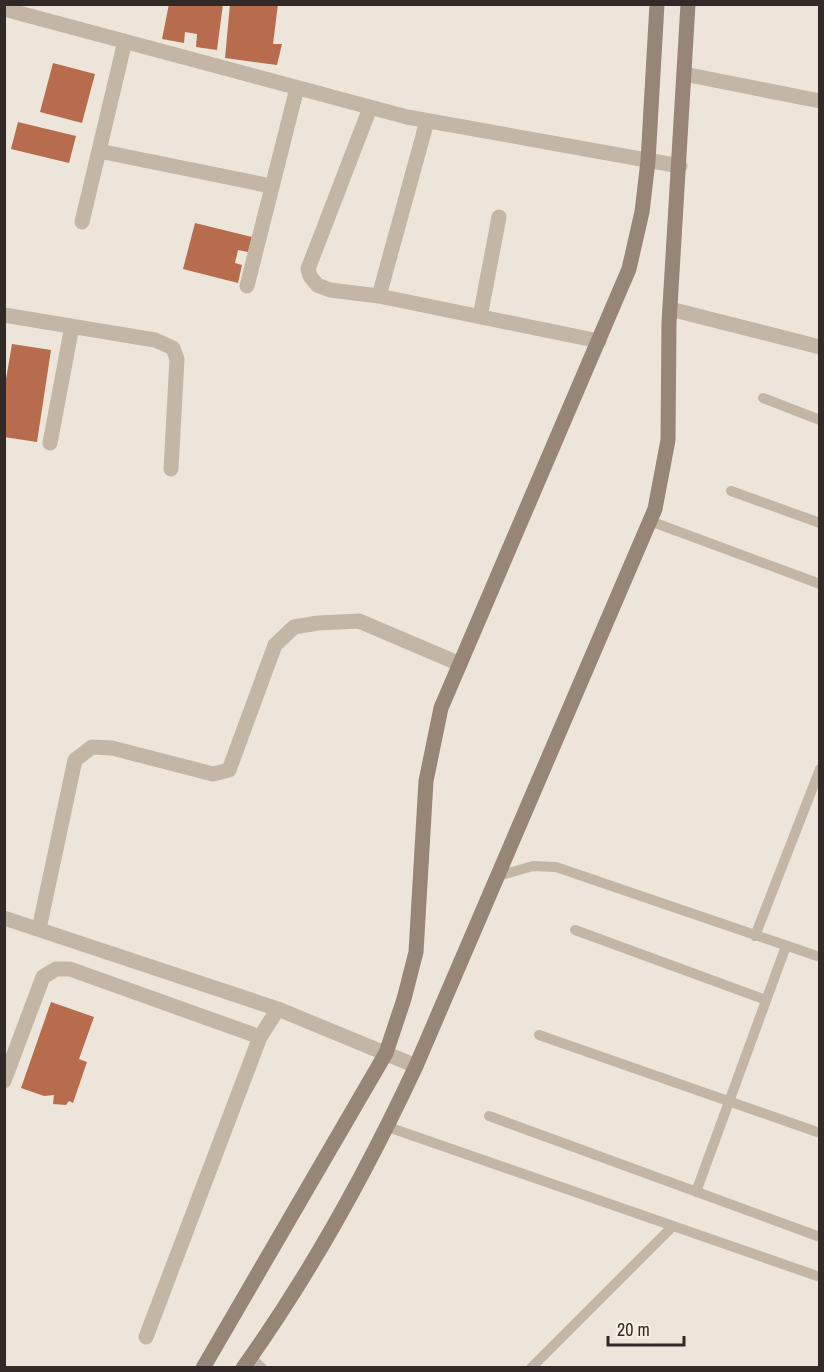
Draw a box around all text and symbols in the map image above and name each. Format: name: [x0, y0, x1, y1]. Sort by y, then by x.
scale bar: [608, 1309, 684, 1347]
text: 20 m: [617, 1317, 650, 1342]

